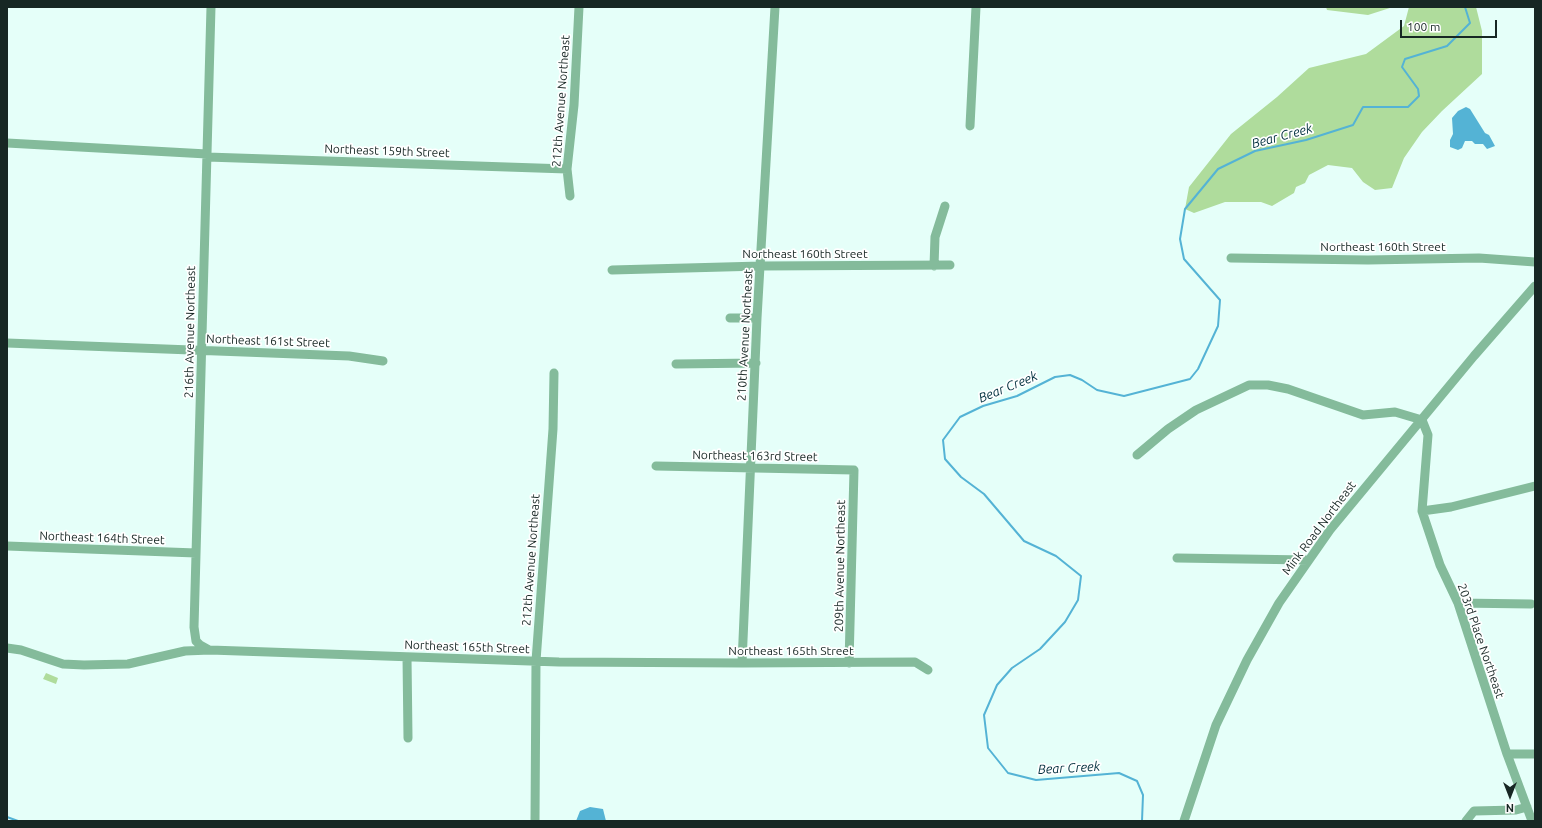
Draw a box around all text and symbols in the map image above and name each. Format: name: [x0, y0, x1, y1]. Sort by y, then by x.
scale bar: [1402, 12, 1499, 38]
text: 100 m: [1407, 20, 1440, 33]
street label: 212th Avenue Northeast: [549, 35, 573, 167]
water label: Bear Creek: [1250, 120, 1314, 152]
street label: Northeast 159th Street: [324, 142, 450, 160]
street label: Northeast 160th Street: [1320, 240, 1446, 254]
street label: Northeast 160th Street: [742, 247, 868, 261]
street label: 216th Avenue Northeast: [182, 266, 198, 398]
street label: 210th Avenue Northeast: [734, 269, 756, 401]
street label: Northeast 161st Street: [206, 332, 330, 350]
water label: Bear Creek: [976, 368, 1040, 406]
street label: Northeast 163rd Street: [692, 448, 818, 464]
street label: Mink Road Northeast: [1279, 478, 1359, 578]
street label: 212th Avenue Northeast: [519, 494, 543, 626]
street label: 209th Avenue Northeast: [832, 500, 848, 632]
street label: Northeast 164th Street: [39, 529, 165, 547]
street label: 203rd Place Northeast: [1455, 582, 1507, 700]
street label: Northeast 165th Street: [404, 638, 530, 656]
street label: Northeast 165th Street: [728, 644, 854, 658]
water label: Bear Creek: [1037, 759, 1101, 777]
north arrow: [1490, 776, 1530, 816]
text: N: [1506, 802, 1514, 814]

